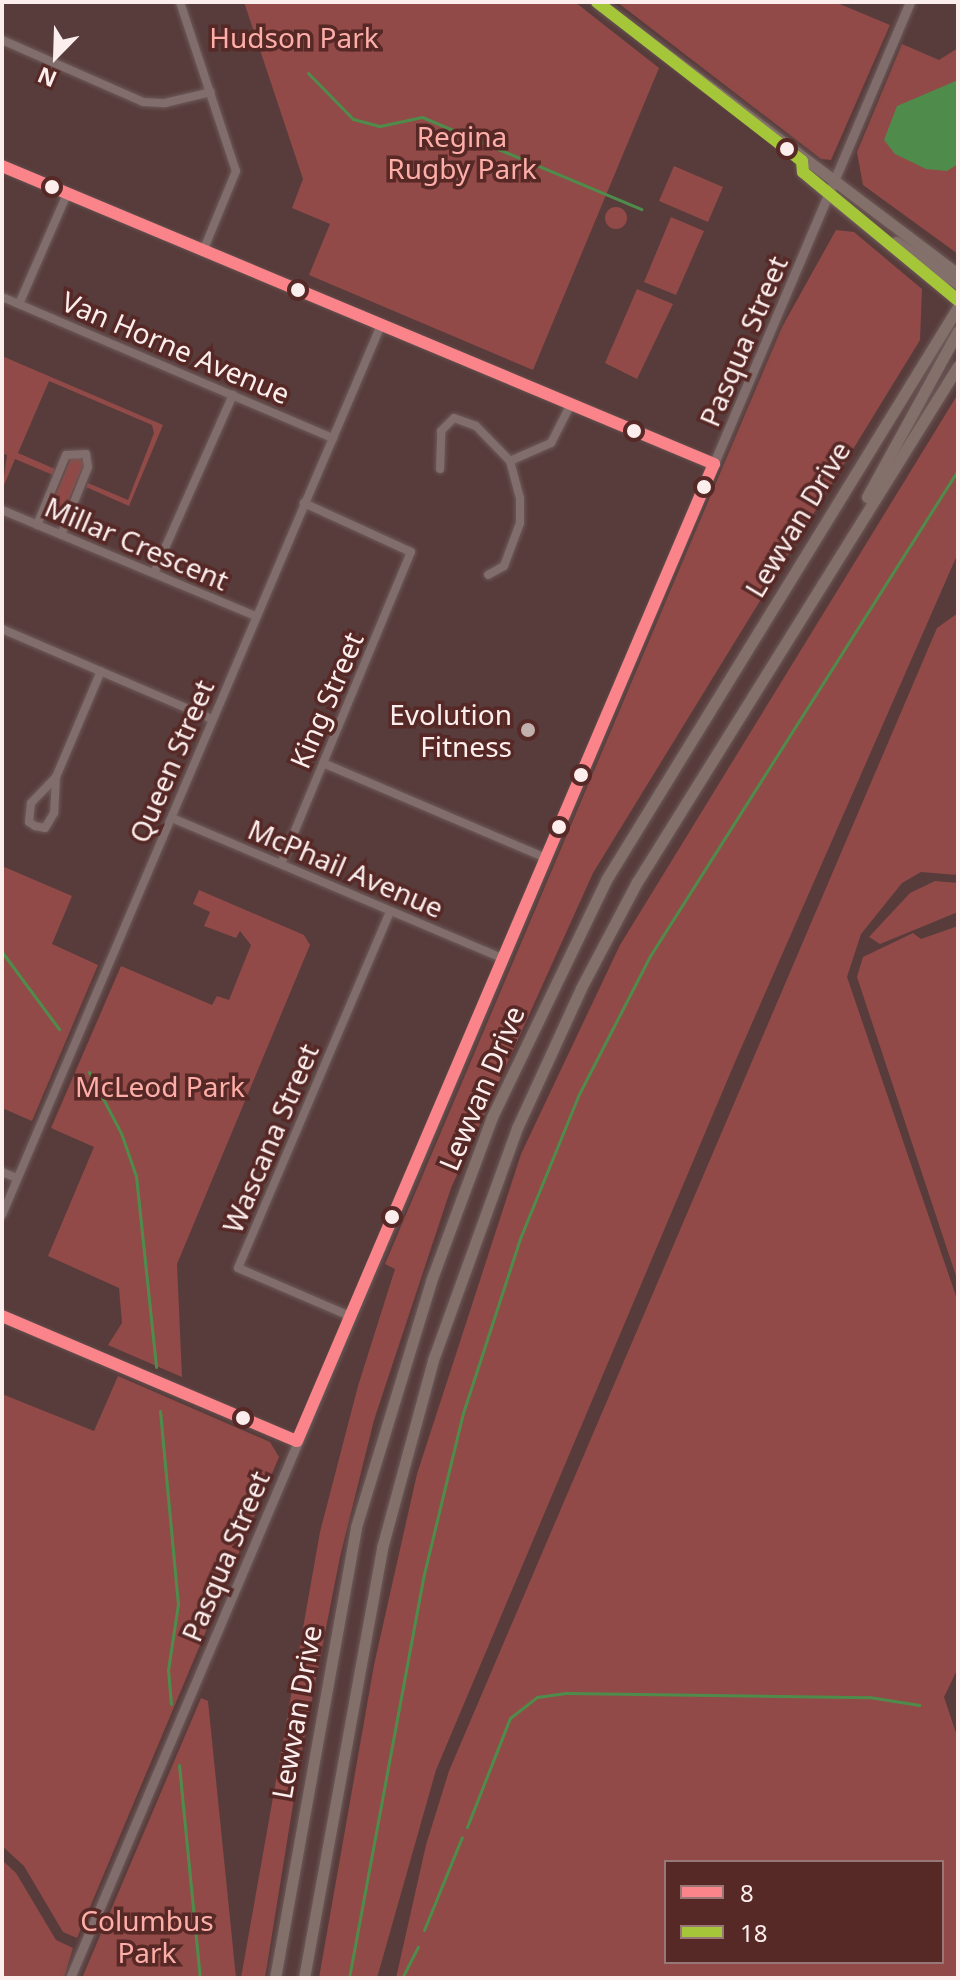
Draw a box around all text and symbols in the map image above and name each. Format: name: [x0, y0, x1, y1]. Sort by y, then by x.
north arrow: [16, 16, 96, 96]
park label: Hudson Park: [209, 20, 379, 54]
text: N: [33, 61, 61, 95]
park label: Regina Rugby Park: [387, 119, 537, 185]
unlabelled marker: [779, 141, 795, 157]
unlabelled marker: [44, 179, 60, 195]
street label: Pasqua Street: [692, 251, 794, 431]
unlabelled marker: [290, 282, 306, 298]
street label: Van Horne Avenue: [57, 284, 295, 410]
unlabelled marker: [626, 423, 642, 439]
street label: Lewvan Drive: [737, 435, 857, 603]
unlabelled marker: [696, 479, 712, 495]
street label: Millar Crescent: [40, 489, 234, 597]
street label: King Street: [282, 627, 370, 773]
street label: Queen Street: [122, 675, 220, 847]
place label: Evolution Fitness: [389, 697, 512, 763]
marker: Evolution Fitness: [519, 721, 537, 739]
unlabelled marker: [573, 767, 589, 783]
street label: McPhail Avenue: [243, 812, 449, 924]
unlabelled marker: [551, 819, 567, 835]
street label: Lewvan Drive: [431, 1001, 531, 1175]
street label: Wascana Street: [215, 1038, 325, 1238]
park label: McLeod Park: [75, 1069, 245, 1103]
unlabelled marker: [384, 1209, 400, 1225]
unlabelled marker: [235, 1410, 251, 1426]
street label: Pasqua Street: [174, 1466, 276, 1646]
street label: Lewvan Drive: [264, 1623, 328, 1801]
legend: [664, 1860, 944, 1964]
text: 8: [740, 1876, 754, 1909]
park label: Columbus Park: [80, 1903, 214, 1969]
text: 18: [740, 1916, 767, 1949]

